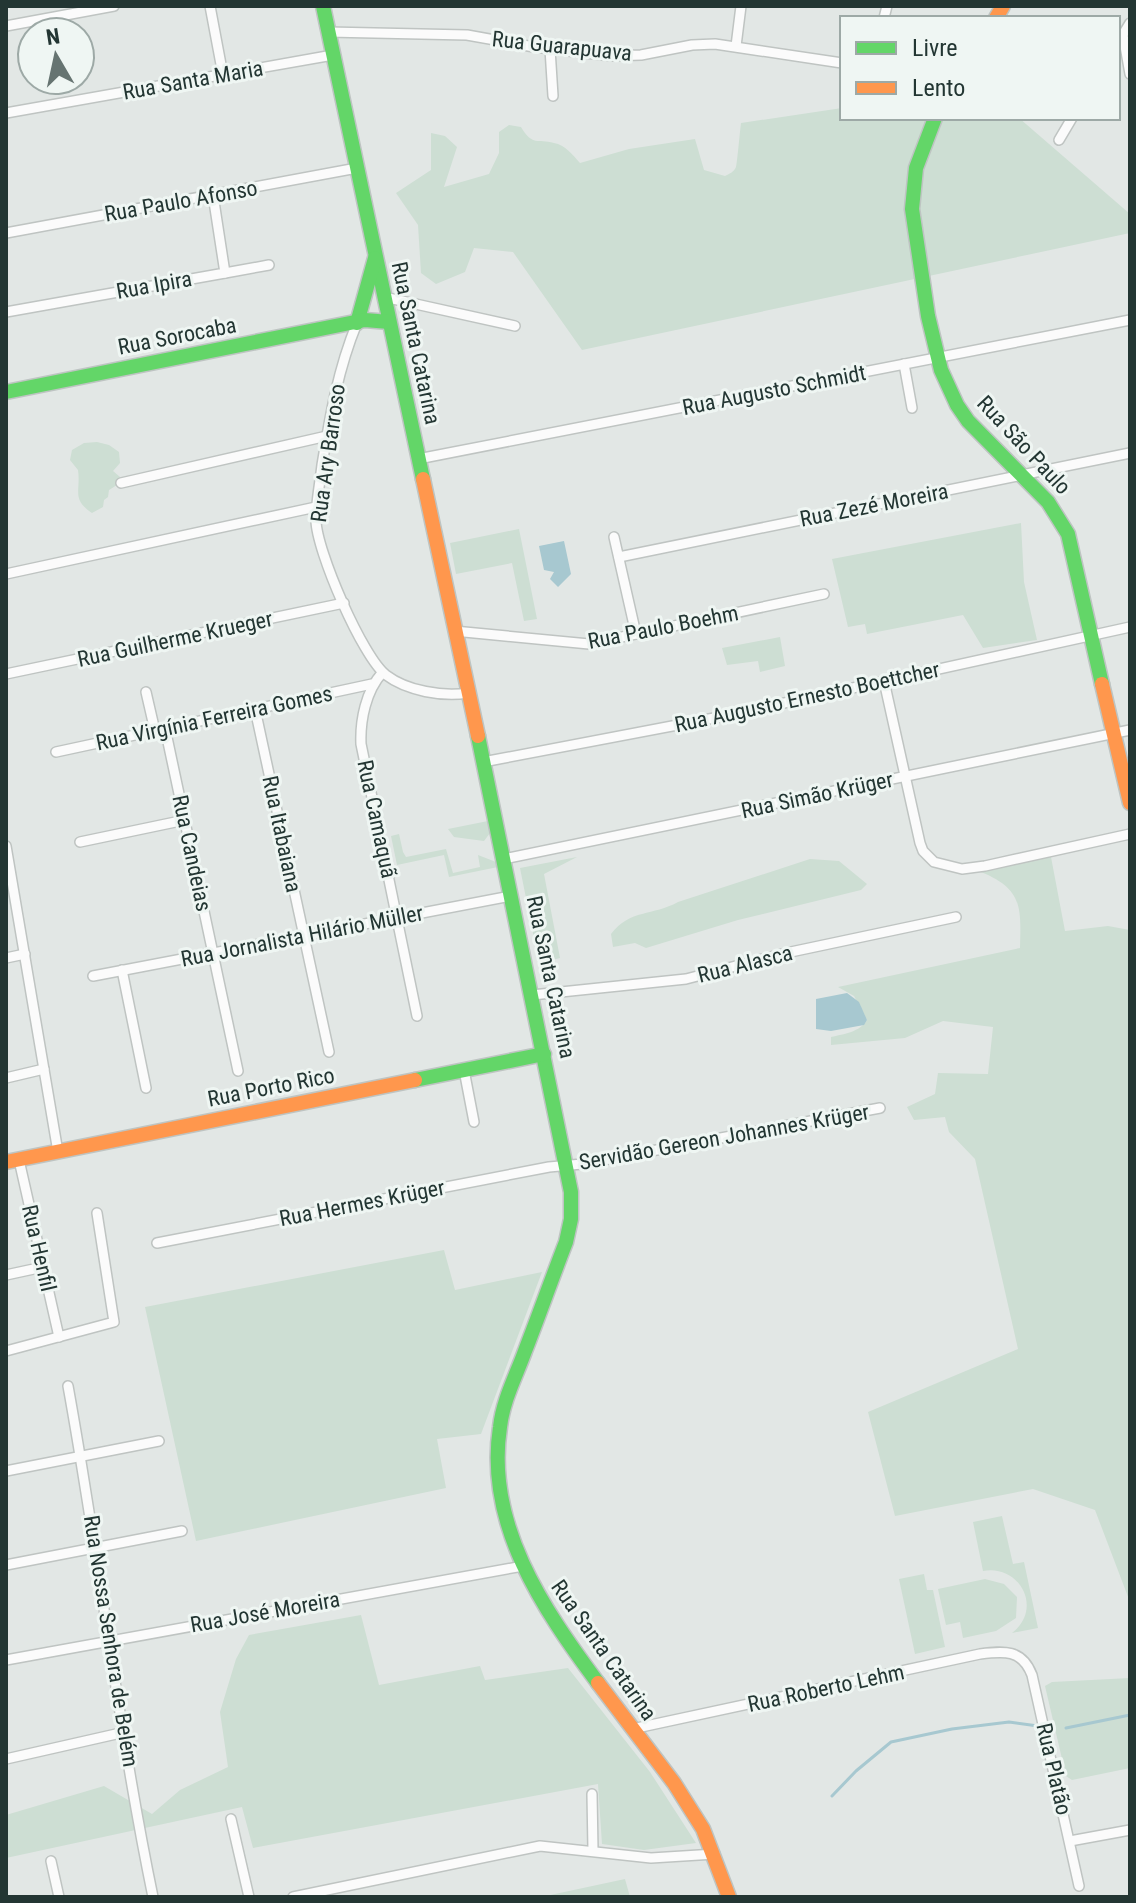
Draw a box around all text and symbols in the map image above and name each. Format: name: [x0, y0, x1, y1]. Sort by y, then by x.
north arrow: [16, 16, 96, 96]
legend: [840, 16, 1120, 120]
text: N: [44, 23, 62, 50]
street label: Rua Guarapuava: [491, 26, 633, 66]
text: Livre: [912, 34, 958, 62]
street label: Rua Santa Maria: [121, 55, 265, 105]
text: Lento: [912, 74, 965, 102]
street label: Rua Paulo Afonso: [103, 175, 259, 227]
street label: Rua Santa Catarina: [387, 259, 445, 427]
street label: Rua Ipira: [114, 266, 194, 304]
street label: Rua Sorocaba: [116, 312, 238, 360]
street label: Rua Augusto Schmidt: [680, 360, 868, 420]
street label: Rua Ary Barroso: [306, 382, 350, 524]
street label: Rua São Paulo: [972, 391, 1076, 499]
street label: Rua Zezé Moreira: [798, 478, 950, 532]
street label: Rua Paulo Boehm: [586, 600, 740, 654]
street label: Rua Guilherme Krueger: [75, 606, 275, 672]
street label: Rua Augusto Ernesto Boettcher: [672, 657, 942, 737]
street label: Rua Virgínia Ferreira Gomes: [93, 681, 335, 755]
street label: Rua Camaquã: [352, 758, 402, 880]
street label: Rua Simão Krüger: [739, 767, 896, 823]
street label: Rua Itabaiana: [257, 773, 307, 895]
street label: Rua Candeias: [167, 792, 217, 914]
street label: Rua Santa Catarina: [522, 893, 580, 1061]
street label: Rua Jornalista Hilário Müller: [179, 900, 426, 972]
street label: Rua Alasca: [695, 940, 795, 988]
street label: Rua Porto Rico: [206, 1062, 336, 1112]
street label: Servidão Gereon Johannes Krüger: [577, 1099, 871, 1175]
street label: Rua Hermes Krüger: [277, 1175, 447, 1231]
street label: Rua Henfil: [17, 1202, 61, 1294]
street label: Rua Nossa Senhora de Belém: [79, 1513, 143, 1769]
street label: Rua Santa Catarina: [546, 1575, 662, 1725]
street label: Rua José Moreira: [188, 1587, 342, 1637]
street label: Rua Roberto Lehm: [745, 1659, 907, 1717]
street label: Rua Platão: [1031, 1720, 1077, 1818]

